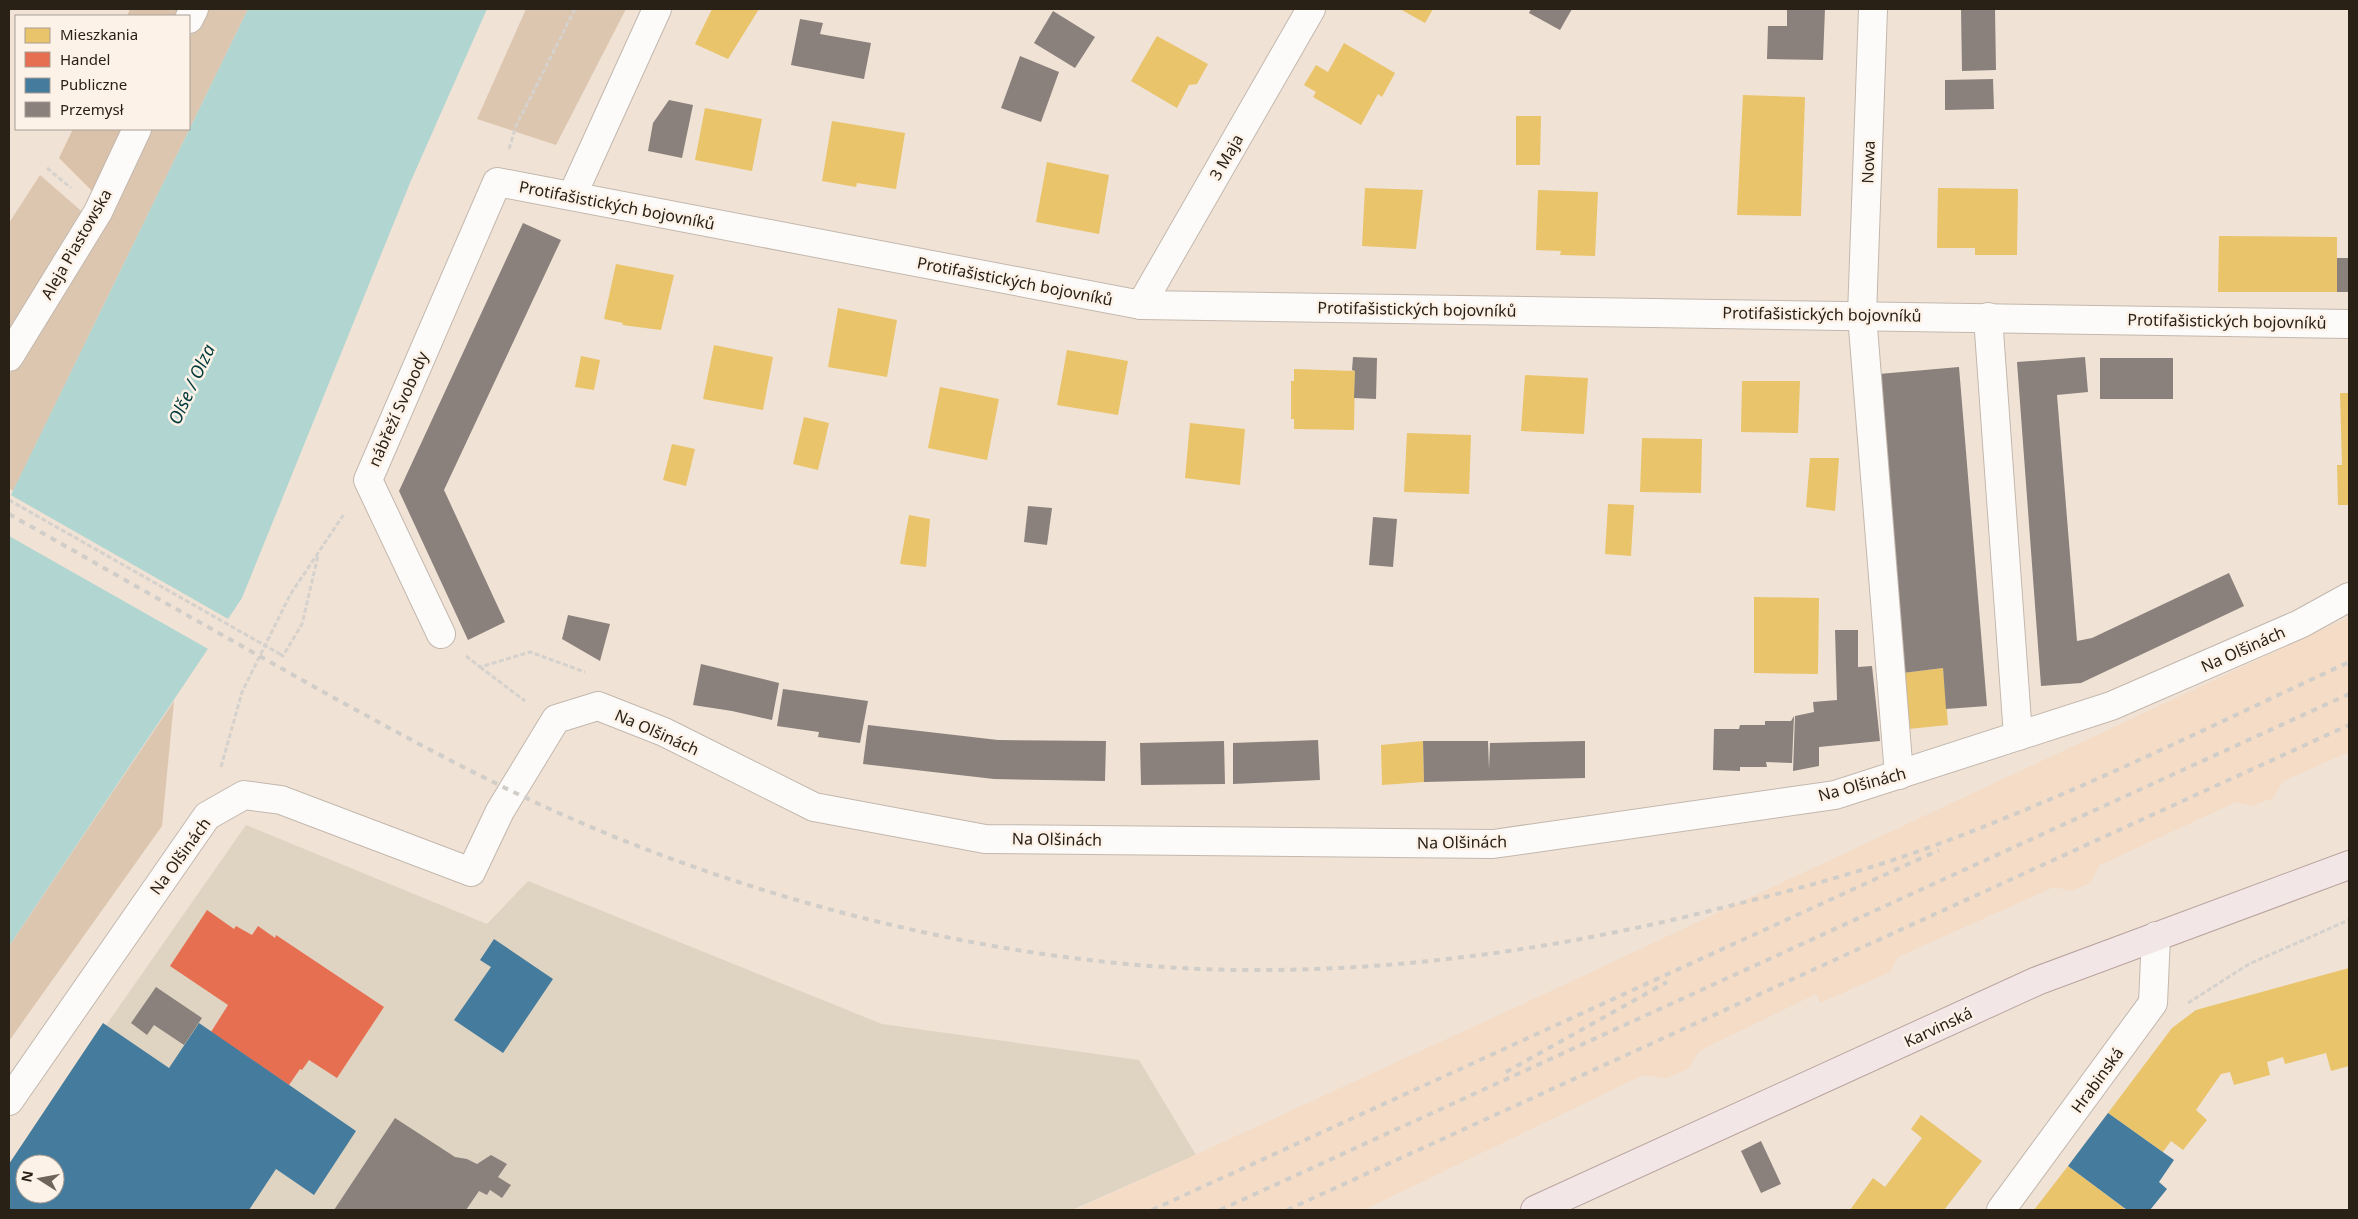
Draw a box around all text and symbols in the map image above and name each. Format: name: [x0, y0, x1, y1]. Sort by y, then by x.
legend: [15, 15, 190, 130]
text: Mieszkania: [60, 24, 138, 44]
text: Handel: [60, 49, 110, 69]
text: Publiczne: [60, 74, 127, 94]
text: Przemysł: [60, 99, 124, 119]
street label: 3 Maja: [1204, 130, 1248, 184]
street label: Nowa: [1856, 140, 1880, 184]
street label: Protifašistických bojovníků: [517, 175, 717, 235]
street label: Aleja Piastowska: [35, 185, 117, 303]
street label: Protifašistických bojovníků: [915, 251, 1115, 311]
street label: Protifašistických bojovníků: [1317, 296, 1517, 322]
street label: Protifašistických bojovníků: [1722, 301, 1922, 327]
street label: Protifašistických bojovníků: [2127, 308, 2327, 334]
water label: Olše / Olza: [162, 340, 220, 428]
street label: nábřeží Svobody: [363, 347, 434, 470]
street label: Na Olšinách: [2197, 621, 2289, 677]
street label: Na Olšinách: [611, 704, 703, 760]
street label: Na Olšinách: [1816, 762, 1908, 806]
street label: Na Olšinách: [145, 813, 215, 899]
street label: Na Olšinách: [1012, 827, 1102, 851]
street label: Na Olšinách: [1417, 830, 1507, 854]
street label: Karvinská: [1900, 1002, 1976, 1052]
street label: Hrabinská: [2066, 1043, 2128, 1117]
north arrow: [15, 1154, 65, 1204]
text: N: [16, 1169, 37, 1184]

